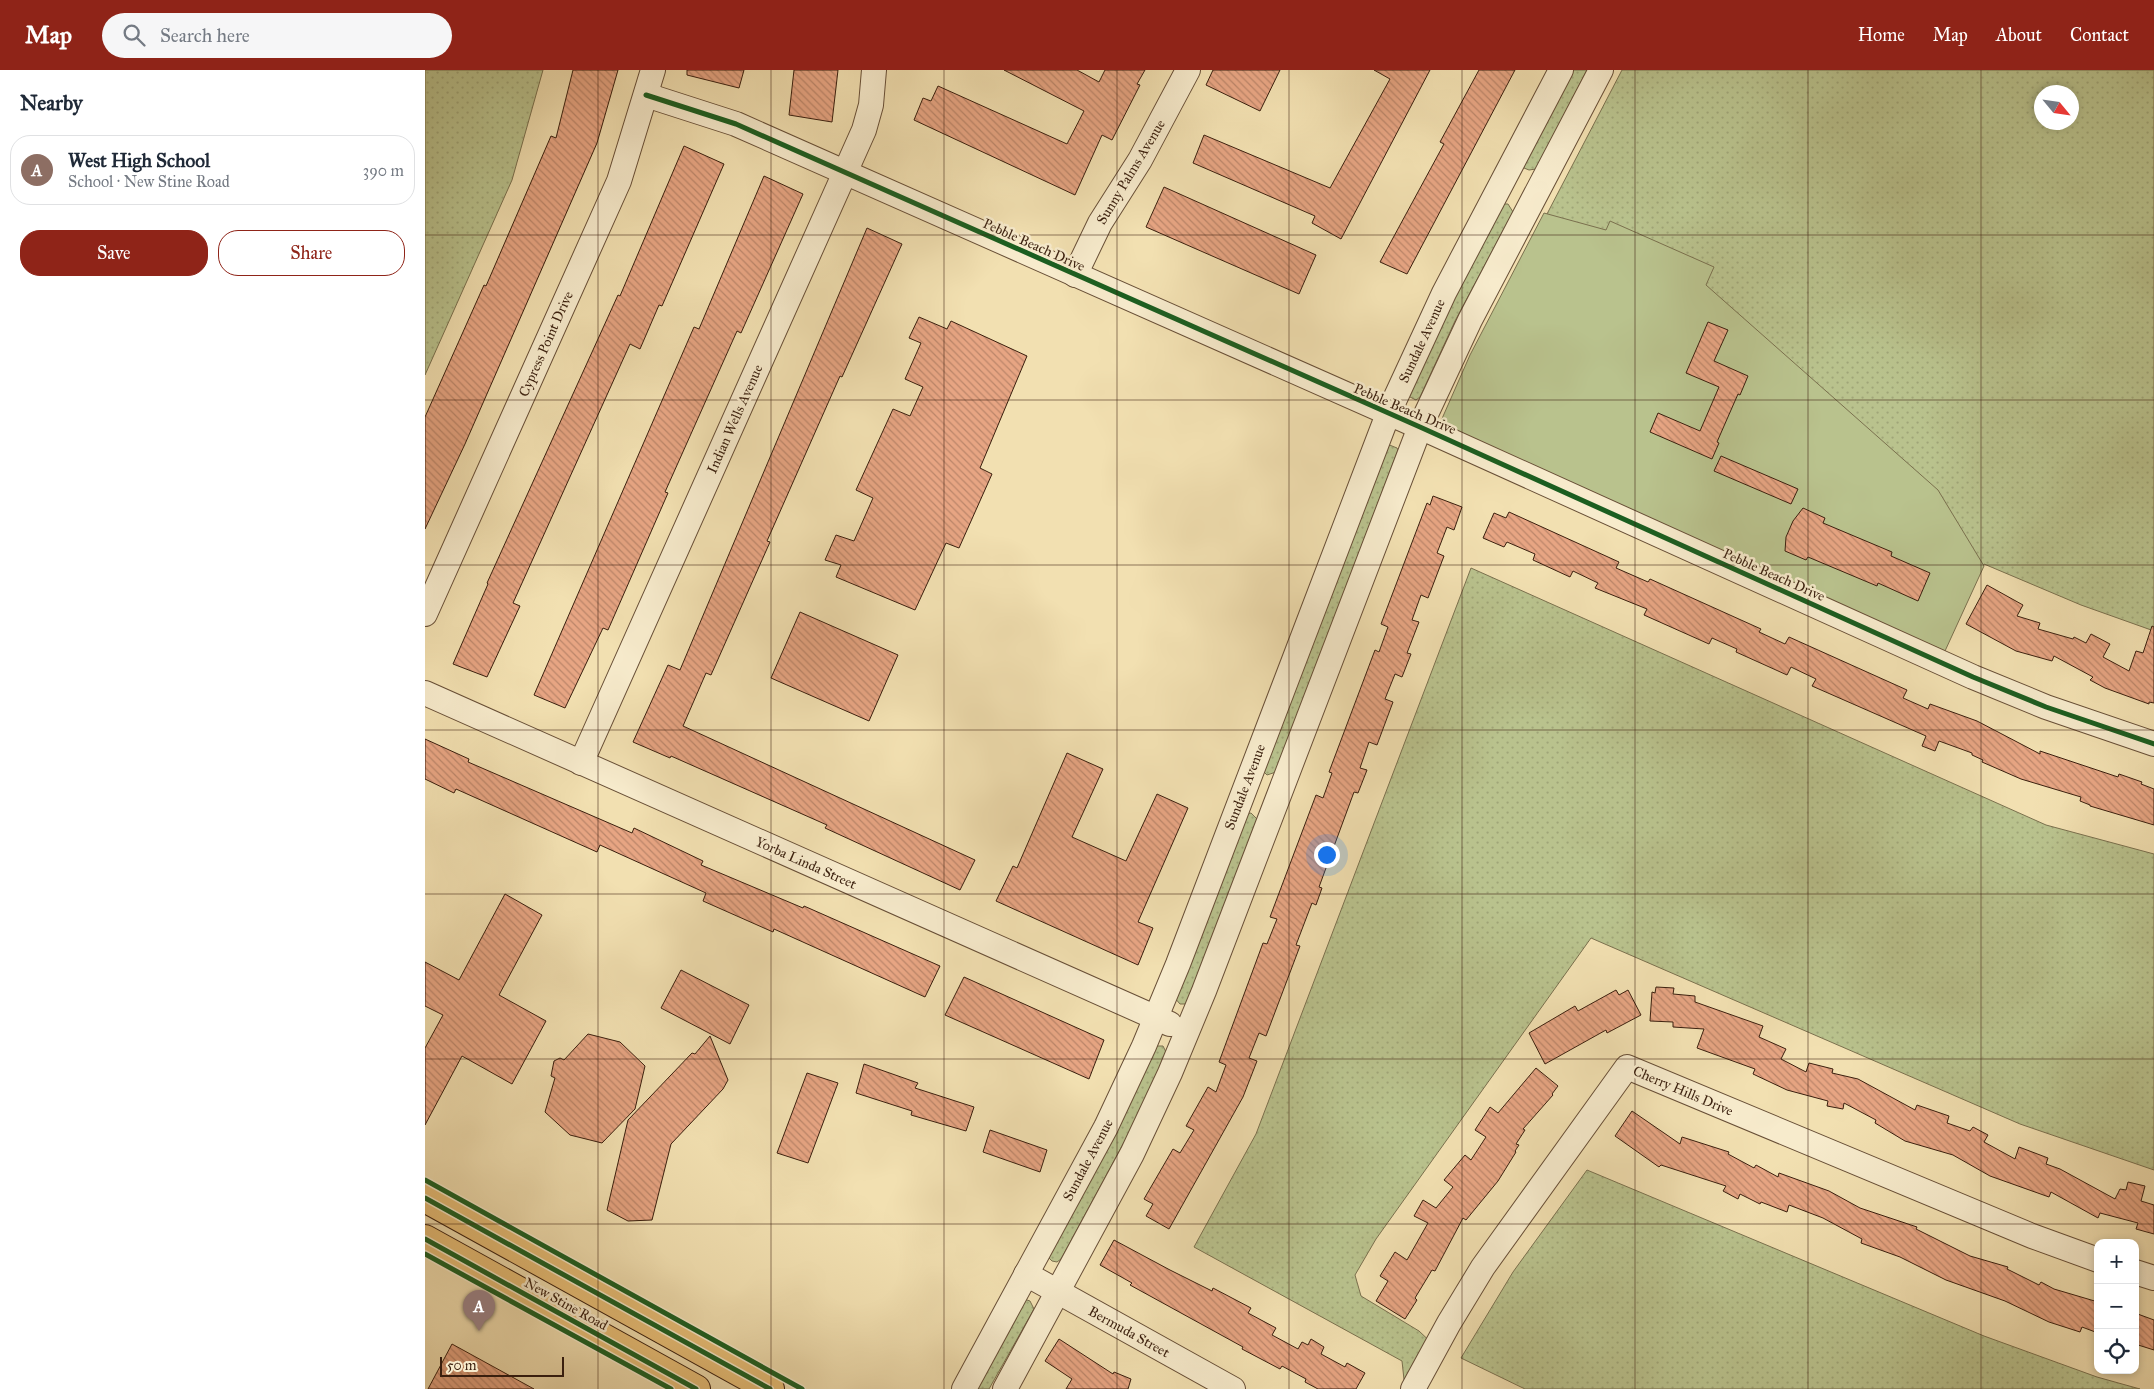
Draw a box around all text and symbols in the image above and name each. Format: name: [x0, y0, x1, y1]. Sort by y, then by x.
search box: [102, 13, 452, 58]
text: Map: [25, 20, 72, 50]
icon: search: [120, 21, 148, 49]
text: Search here: [160, 24, 250, 47]
text: Home: [1858, 24, 1905, 46]
text: Map: [1933, 24, 1968, 46]
text: About: [1996, 24, 2042, 46]
text: Contact: [2070, 24, 2129, 46]
north arrow: [2034, 85, 2079, 130]
text: Nearby: [20, 90, 83, 116]
street label: Sunny Palms Avenue: [1093, 116, 1169, 228]
text: West High School: [68, 149, 210, 172]
text: A: [32, 161, 42, 180]
text: 390 m: [363, 161, 404, 180]
text: School · New Stine Road: [68, 172, 230, 191]
street label: Pebble Beach Drive: [980, 215, 1088, 275]
button: Save: [20, 230, 208, 276]
button: Share: [218, 230, 405, 276]
street label: Cypress Point Drive: [515, 288, 577, 399]
street label: Sundale Avenue: [1395, 296, 1449, 386]
street label: Indian Wells Avenue: [703, 362, 767, 476]
street label: Pebble Beach Drive: [1351, 380, 1459, 438]
street label: Pebble Beach Drive: [1720, 545, 1828, 605]
street label: Sundale Avenue: [1221, 741, 1269, 832]
street label: Yorba Linda Street: [753, 833, 859, 893]
your location: [1314, 842, 1340, 868]
street label: Cherry Hills Drive: [1630, 1062, 1736, 1120]
street label: Sundale Avenue: [1059, 1116, 1117, 1204]
map controls: [2094, 1239, 2139, 1374]
button: +: [2094, 1239, 2139, 1284]
street label: New Stine Road: [521, 1274, 611, 1334]
button: −: [2094, 1284, 2139, 1329]
pin: A: [463, 1290, 495, 1331]
street label: Bermuda Street: [1085, 1303, 1173, 1361]
button: locate: [2094, 1329, 2139, 1374]
scale bar: [440, 1354, 564, 1377]
text: 50 m: [447, 1357, 476, 1374]

